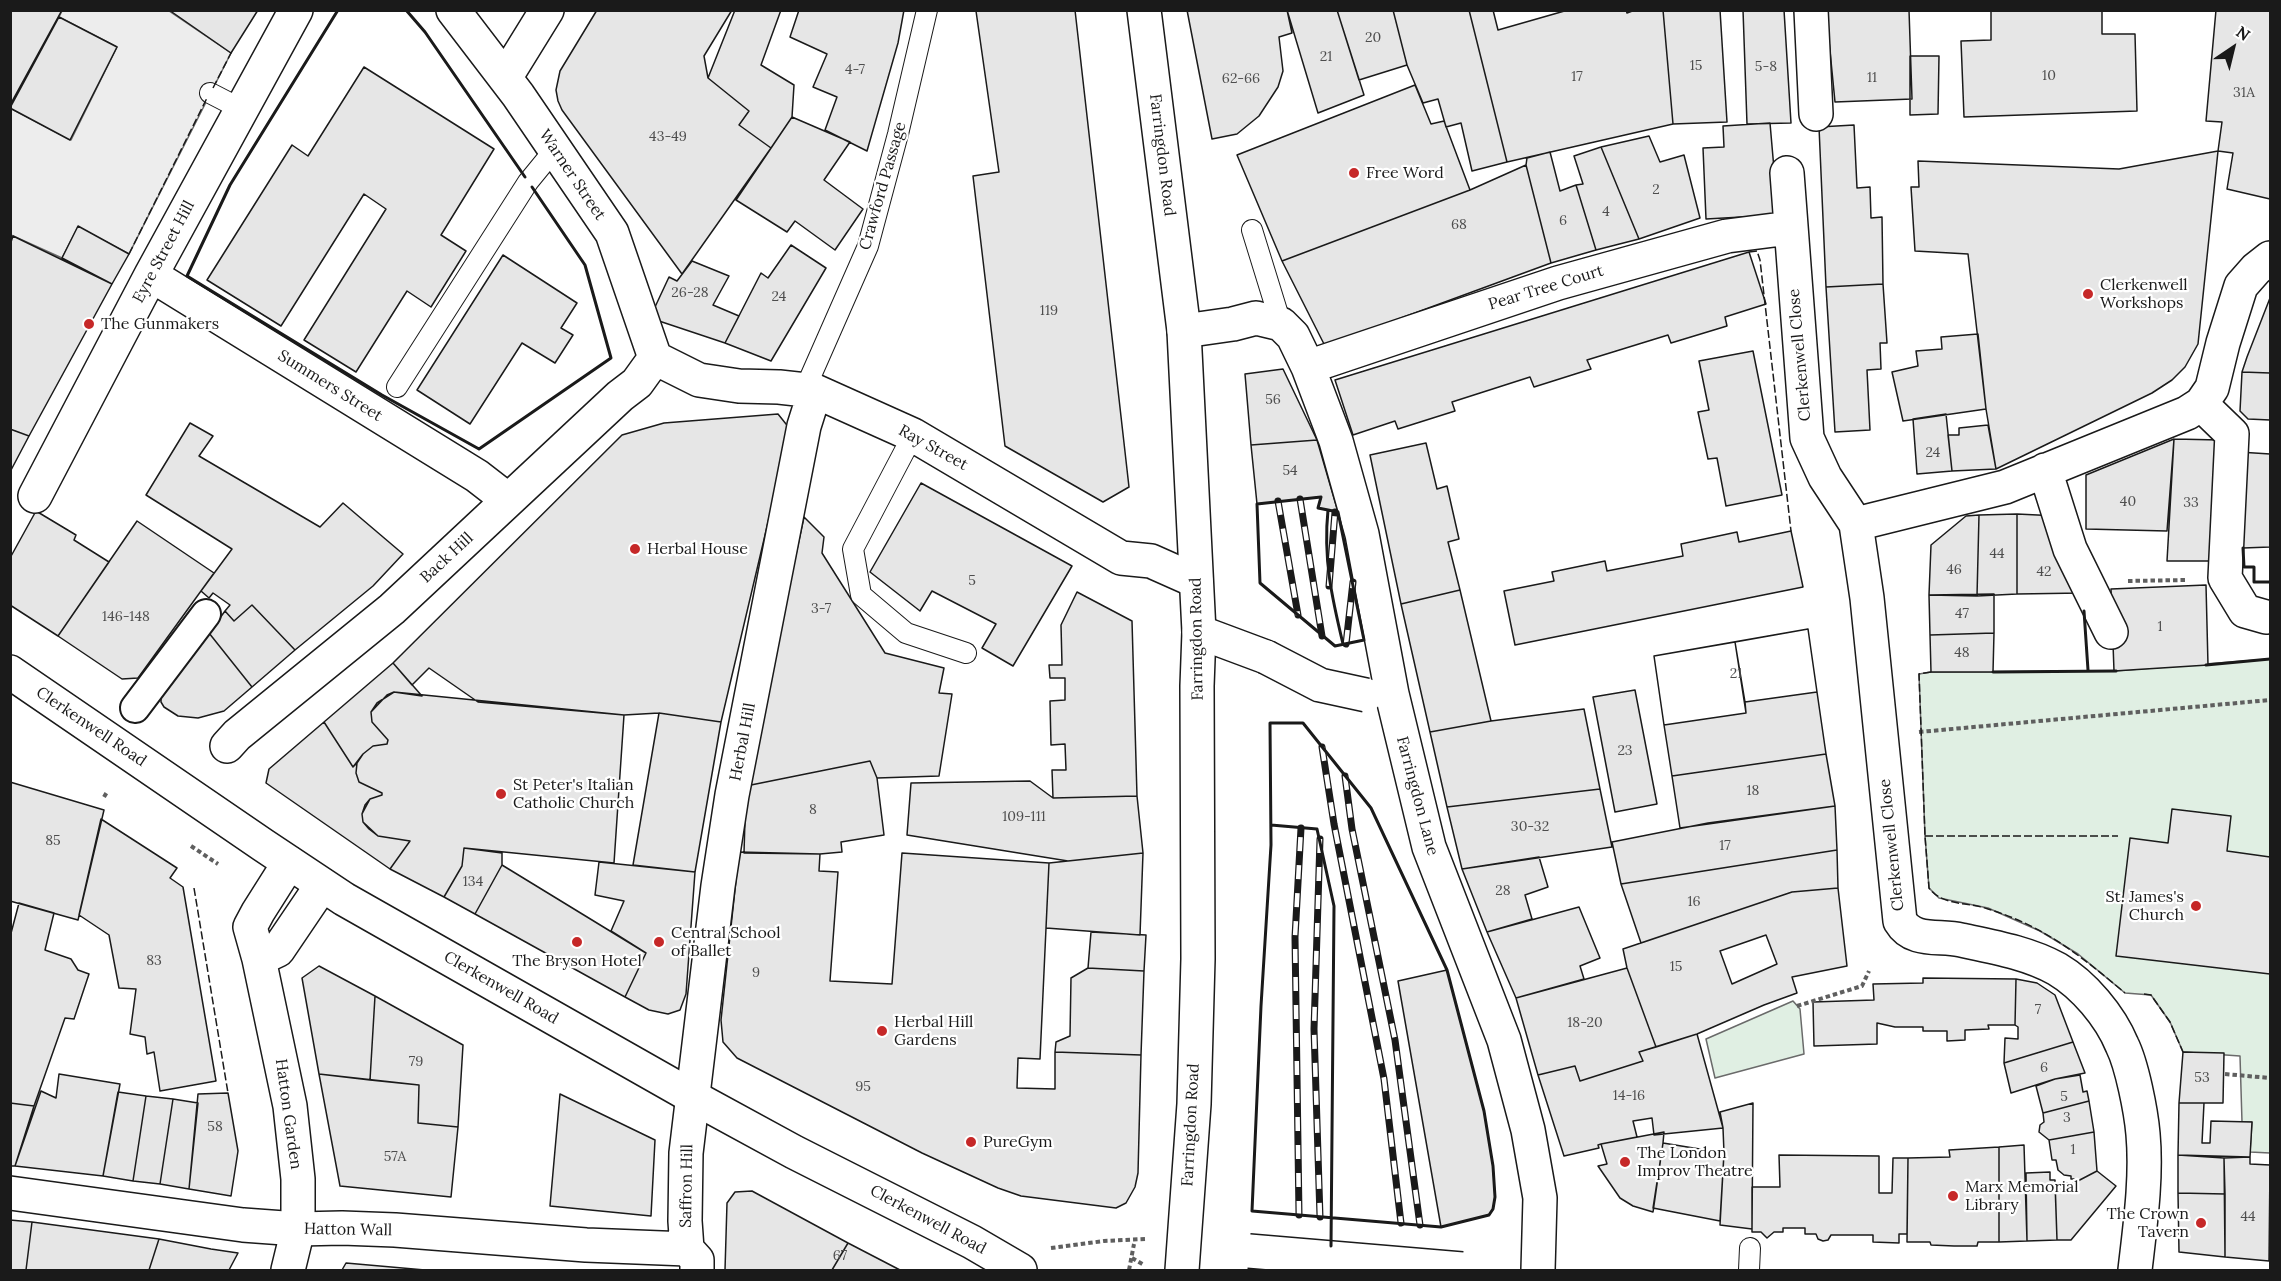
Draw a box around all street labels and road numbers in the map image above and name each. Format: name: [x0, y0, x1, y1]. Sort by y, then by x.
street label: Farringdon Road: [1145, 93, 1179, 217]
street label: Crawford Passage: [856, 120, 910, 252]
street label: Warner Street: [535, 126, 609, 224]
street label: Eyre Street Hill: [129, 198, 199, 306]
street label: Pear Tree Court: [1486, 261, 1606, 315]
street label: Clerkenwell Close: [1785, 288, 1815, 422]
street label: Summers Street: [274, 346, 386, 426]
street label: Ray Street: [895, 421, 971, 475]
street label: Back Hill: [417, 529, 477, 587]
street label: Farringdon Road: [1186, 577, 1208, 701]
street label: Clerkenwell Road: [32, 683, 150, 771]
street label: Herbal Hill: [726, 701, 760, 783]
street label: Farringdon Lane: [1392, 734, 1442, 858]
street label: Clerkenwell Close: [1876, 778, 1908, 912]
street label: Clerkenwell Road: [440, 947, 562, 1029]
street label: Hatton Garden: [271, 1057, 305, 1171]
street label: Farringdon Road: [1178, 1063, 1204, 1187]
street label: Saffron Hill: [677, 1144, 697, 1228]
street label: Clerkenwell Road: [867, 1181, 989, 1259]
street label: Hatton Wall: [304, 1220, 392, 1240]

